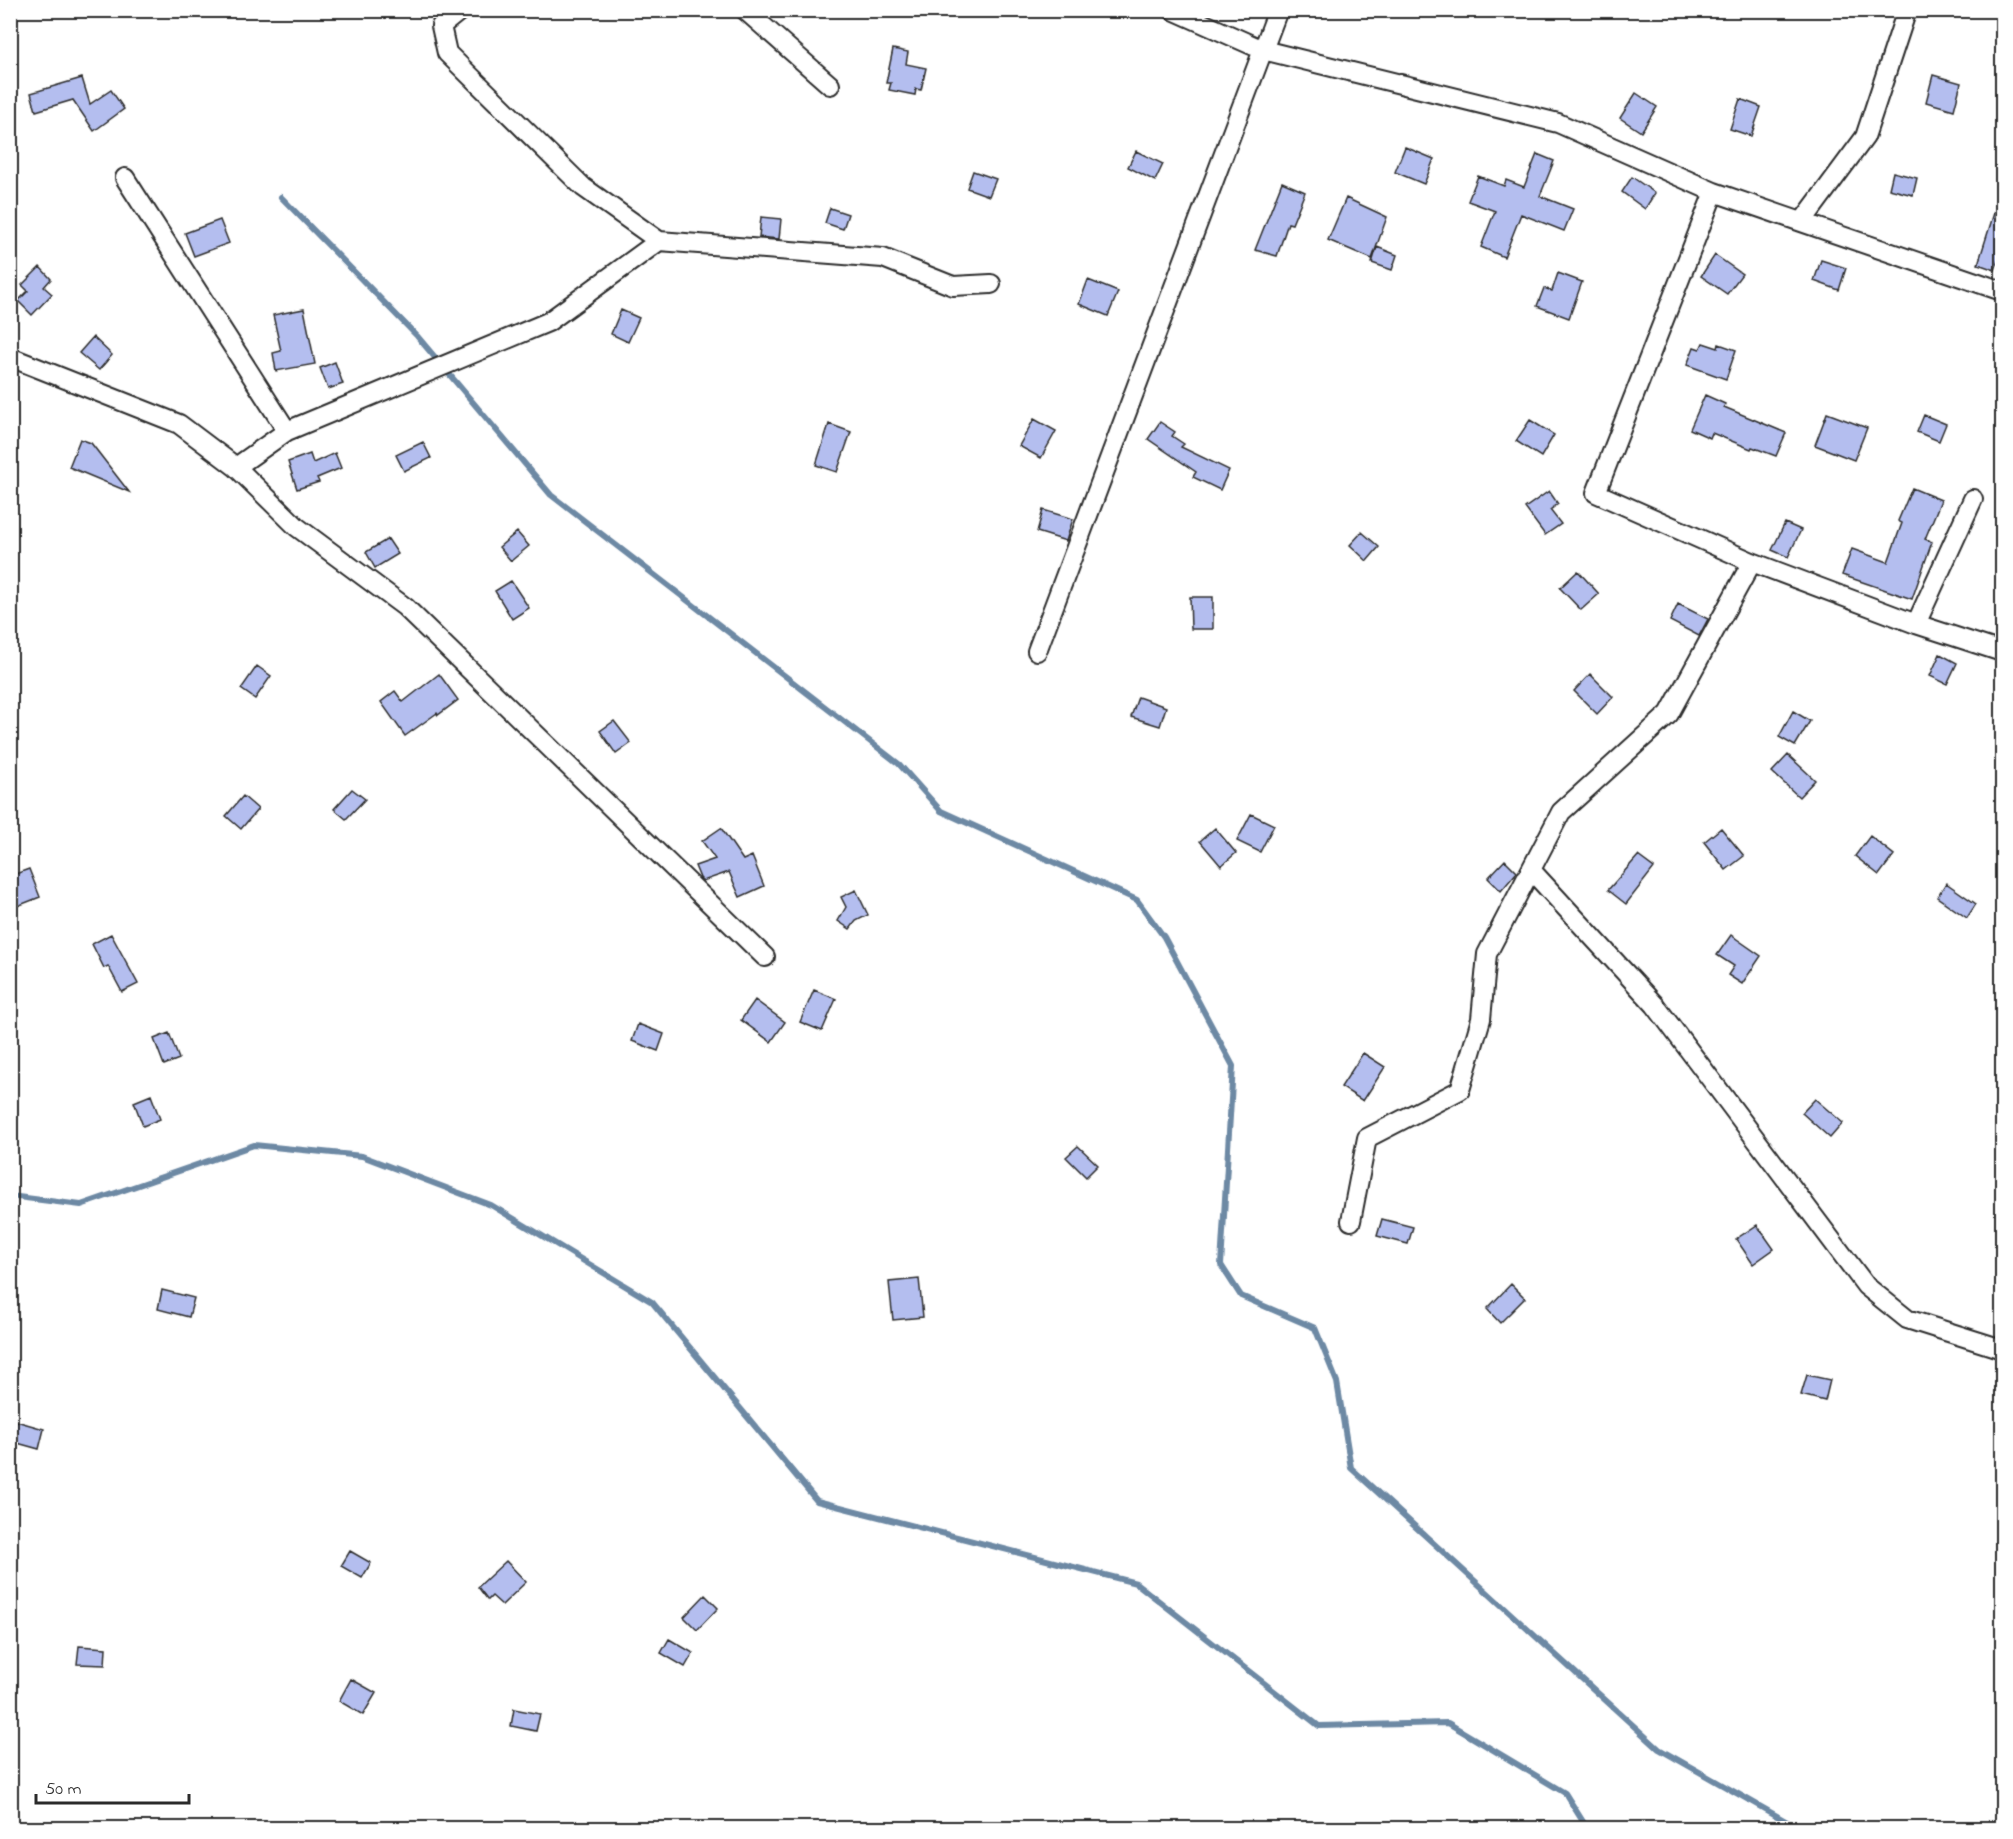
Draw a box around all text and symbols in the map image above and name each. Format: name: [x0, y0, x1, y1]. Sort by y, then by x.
scale bar: [36, 1767, 189, 1805]
text: 50 m: [45, 1777, 82, 1803]

